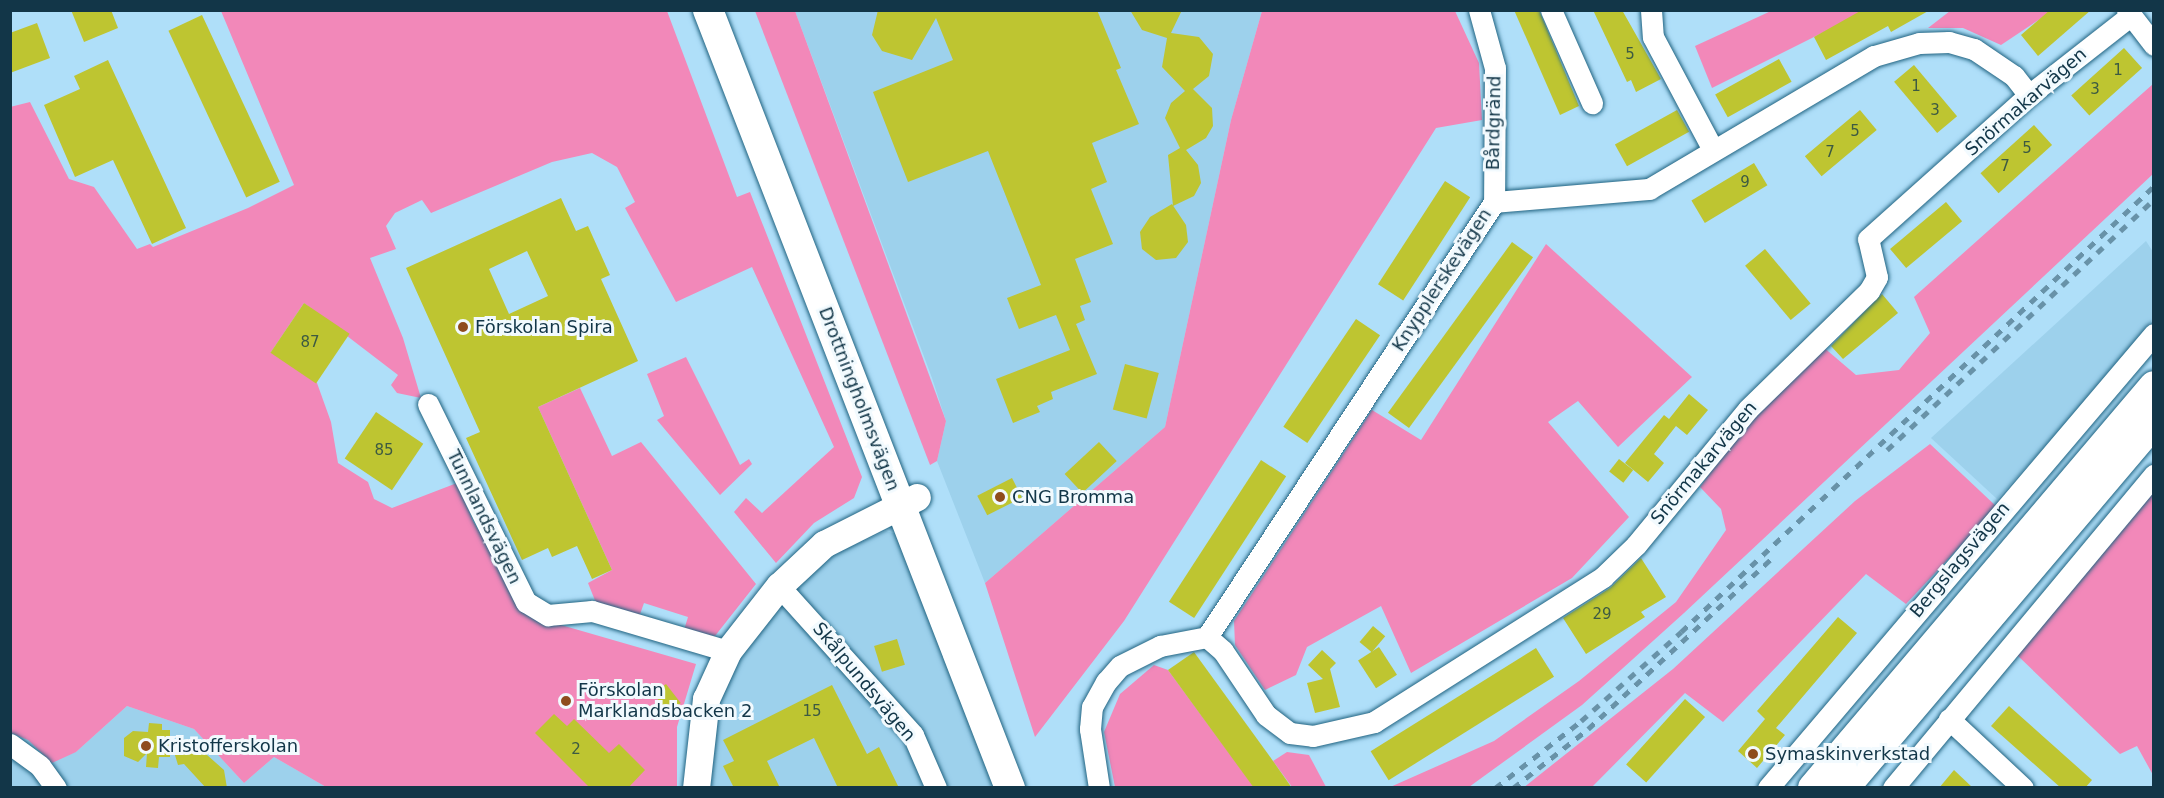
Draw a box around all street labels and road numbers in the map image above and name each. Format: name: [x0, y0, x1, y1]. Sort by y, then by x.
street label: Snörmakarvägen: [1961, 43, 2091, 161]
street label: Bårdgränd: [1482, 76, 1506, 170]
street label: Knypplerskevägen: [1388, 205, 1496, 355]
street label: Drottningholmsvägen: [814, 304, 904, 494]
street label: Snörmakarvägen: [1646, 397, 1762, 529]
street label: Tunnlandsvägen: [442, 447, 526, 587]
street label: Bergslagsvägen: [1906, 498, 2014, 622]
street label: Skålpundsvägen: [808, 618, 920, 746]

